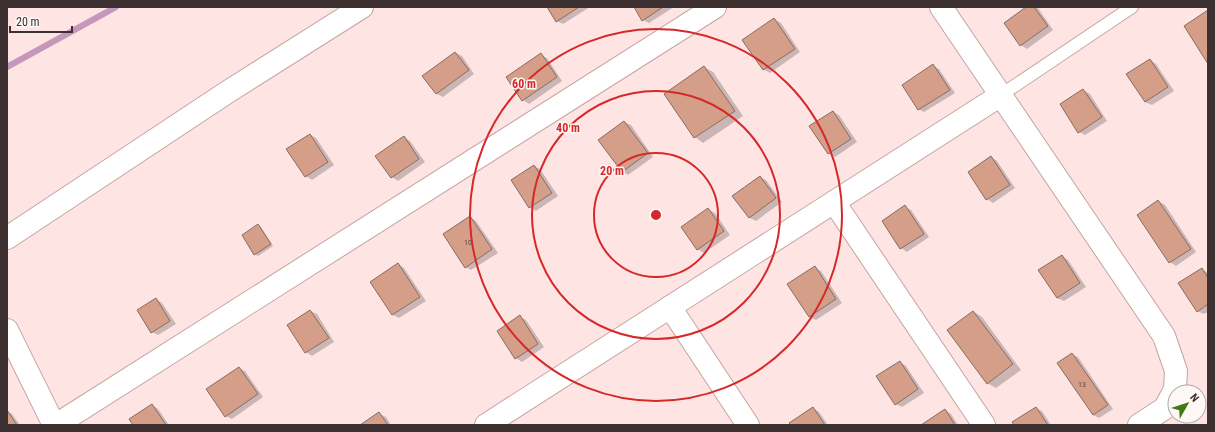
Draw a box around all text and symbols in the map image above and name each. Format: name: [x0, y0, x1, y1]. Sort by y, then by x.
scale bar: [10, 8, 72, 34]
text: 20 m: [16, 15, 40, 29]
text: 60 m: [512, 77, 536, 91]
text: 40 m: [556, 121, 580, 135]
text: 20 m: [600, 164, 624, 178]
centre of rings: [649, 208, 663, 222]
house number: 10: [464, 238, 472, 247]
house number: 13: [1078, 380, 1086, 389]
north arrow: [1167, 384, 1207, 424]
text: N: [1187, 391, 1202, 405]

